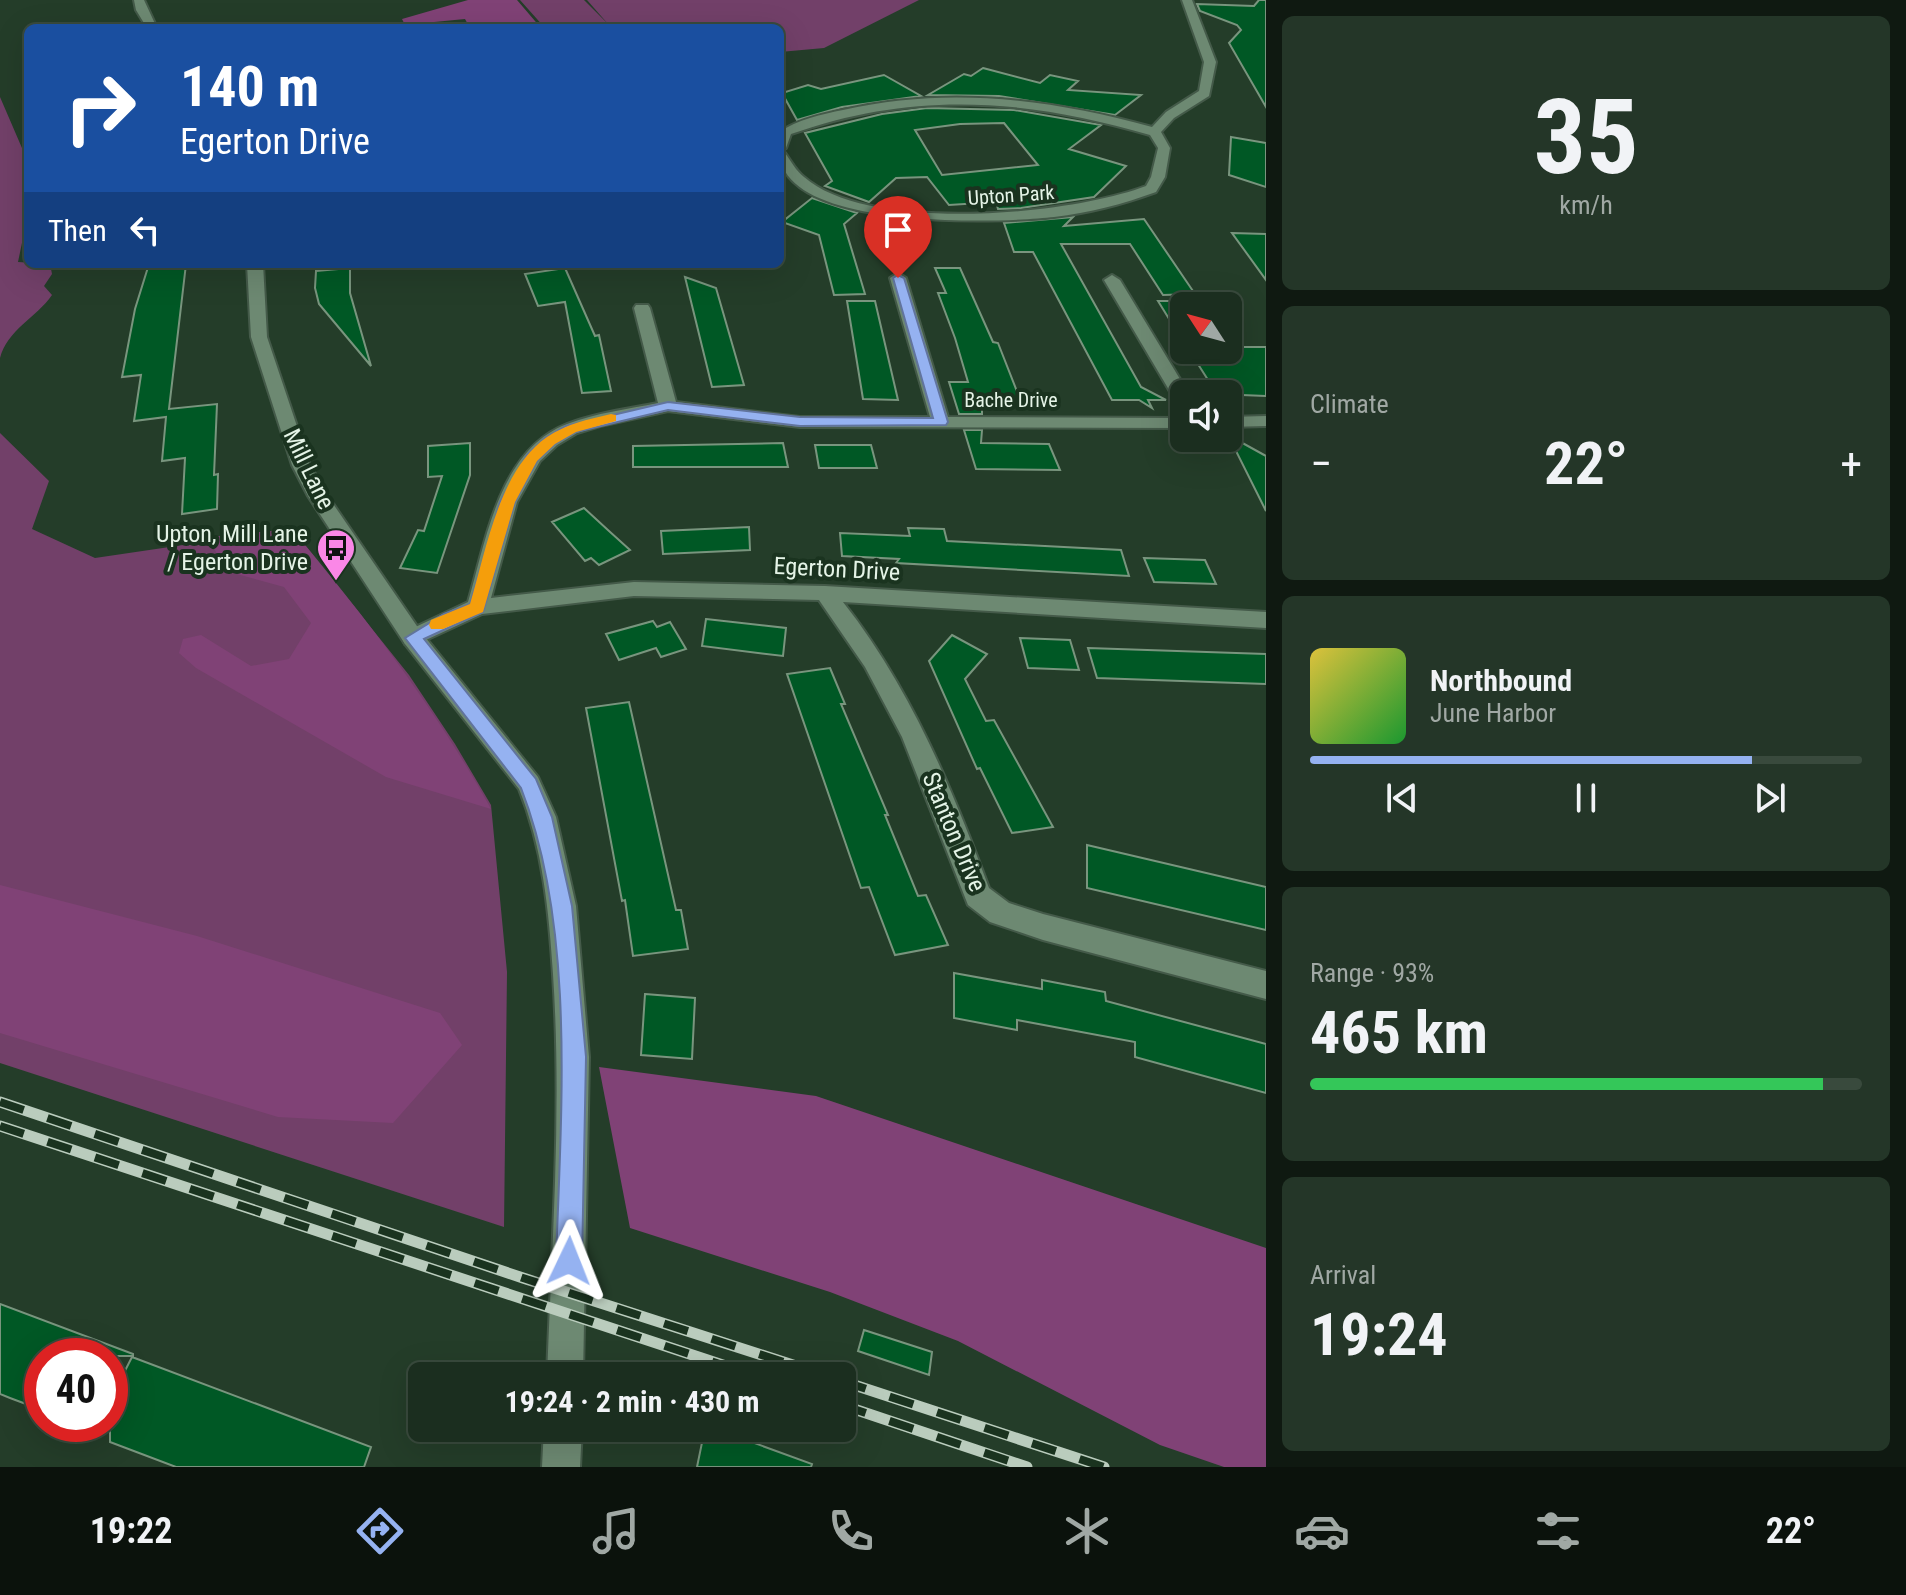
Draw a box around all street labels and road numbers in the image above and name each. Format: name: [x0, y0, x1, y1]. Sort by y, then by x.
street label: Upton Park: [967, 180, 1055, 210]
street label: Bache Drive: [964, 388, 1058, 412]
street label: Mill Lane: [278, 424, 340, 514]
street label: Egerton Drive: [773, 552, 901, 586]
street label: Stanton Drive: [916, 768, 992, 896]

